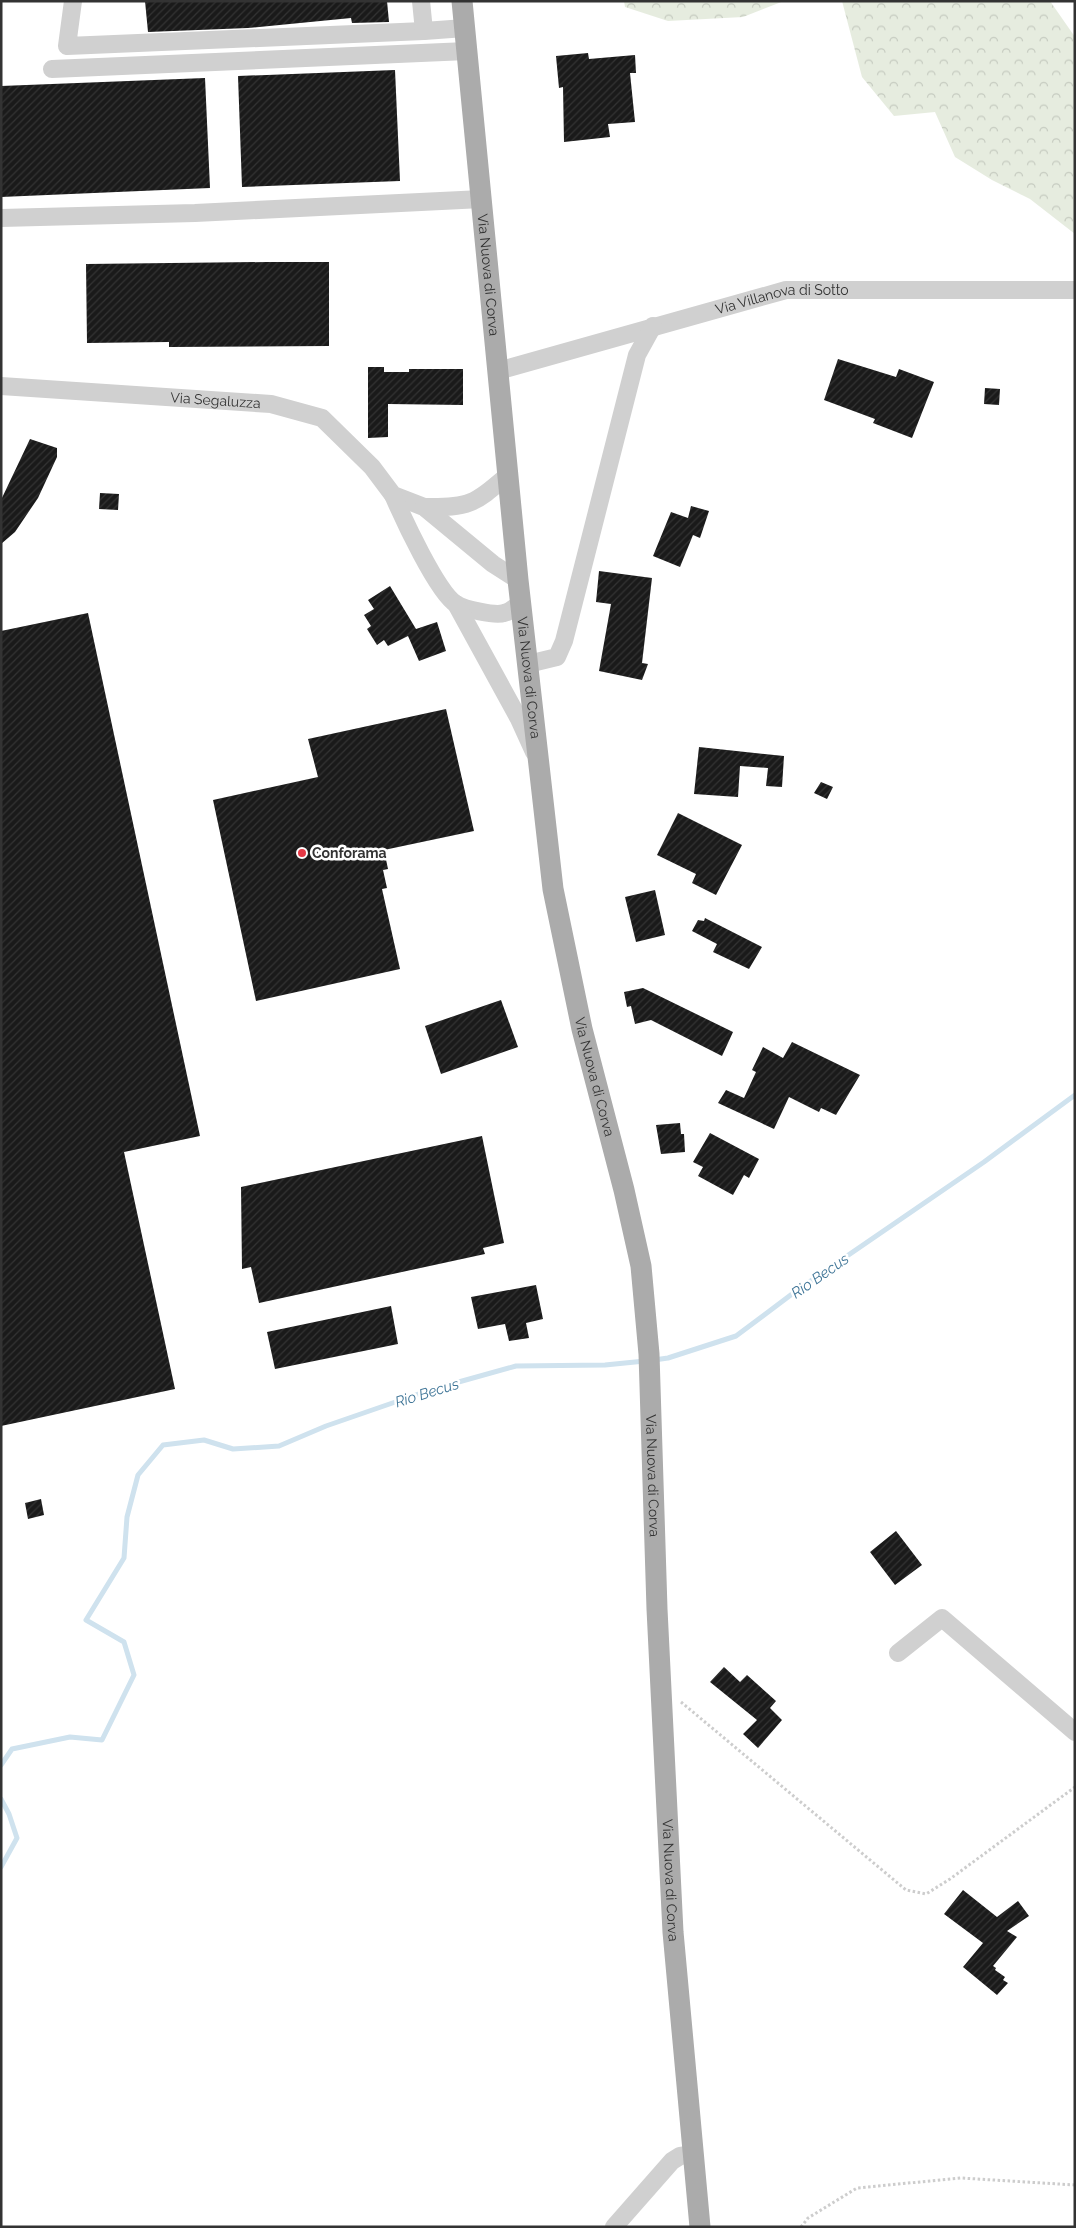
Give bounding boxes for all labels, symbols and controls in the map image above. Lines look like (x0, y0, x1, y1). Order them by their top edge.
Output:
street label: Via Nuova di Corva (475, 213, 502, 337)
street label: Via Villanova di Sotto (714, 282, 849, 317)
street label: Via Segaluzza (170, 389, 261, 411)
street label: Via Nuova di Corva (514, 616, 544, 740)
place label: Conforama (312, 845, 387, 861)
marker: Conforama (296, 847, 308, 859)
street label: Via Nuova di Corva (572, 1016, 618, 1138)
water label: Rio Becus (788, 1250, 852, 1302)
water label: Rio Becus (393, 1375, 461, 1411)
street label: Via Nuova di Corva (643, 1414, 663, 1537)
street label: Via Nuova di Corva (659, 1819, 682, 1942)

